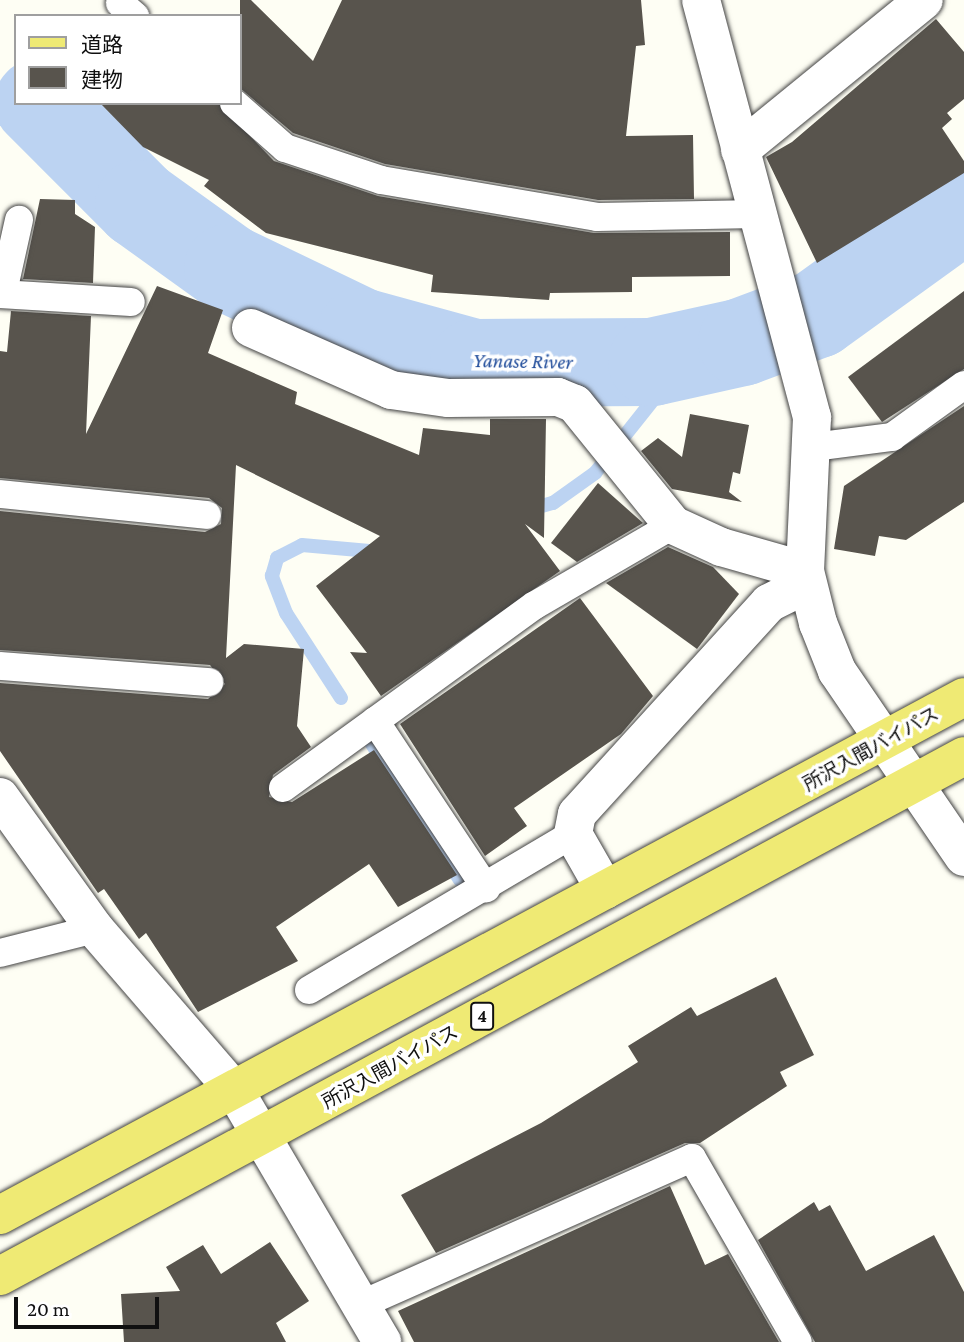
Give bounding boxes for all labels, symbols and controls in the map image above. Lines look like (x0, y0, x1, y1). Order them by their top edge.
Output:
legend (14, 14, 242, 105)
text: 道路 (81, 33, 123, 57)
text: 建物 (81, 68, 123, 92)
water label: Yanase River (473, 348, 573, 374)
street label: 所沢入間バイパス (799, 702, 943, 796)
road number: 4 (470, 1001, 494, 1030)
street label: 所沢入間バイパス (318, 1020, 462, 1114)
scale bar (18, 1282, 163, 1326)
text: 20 m (27, 1297, 70, 1321)

